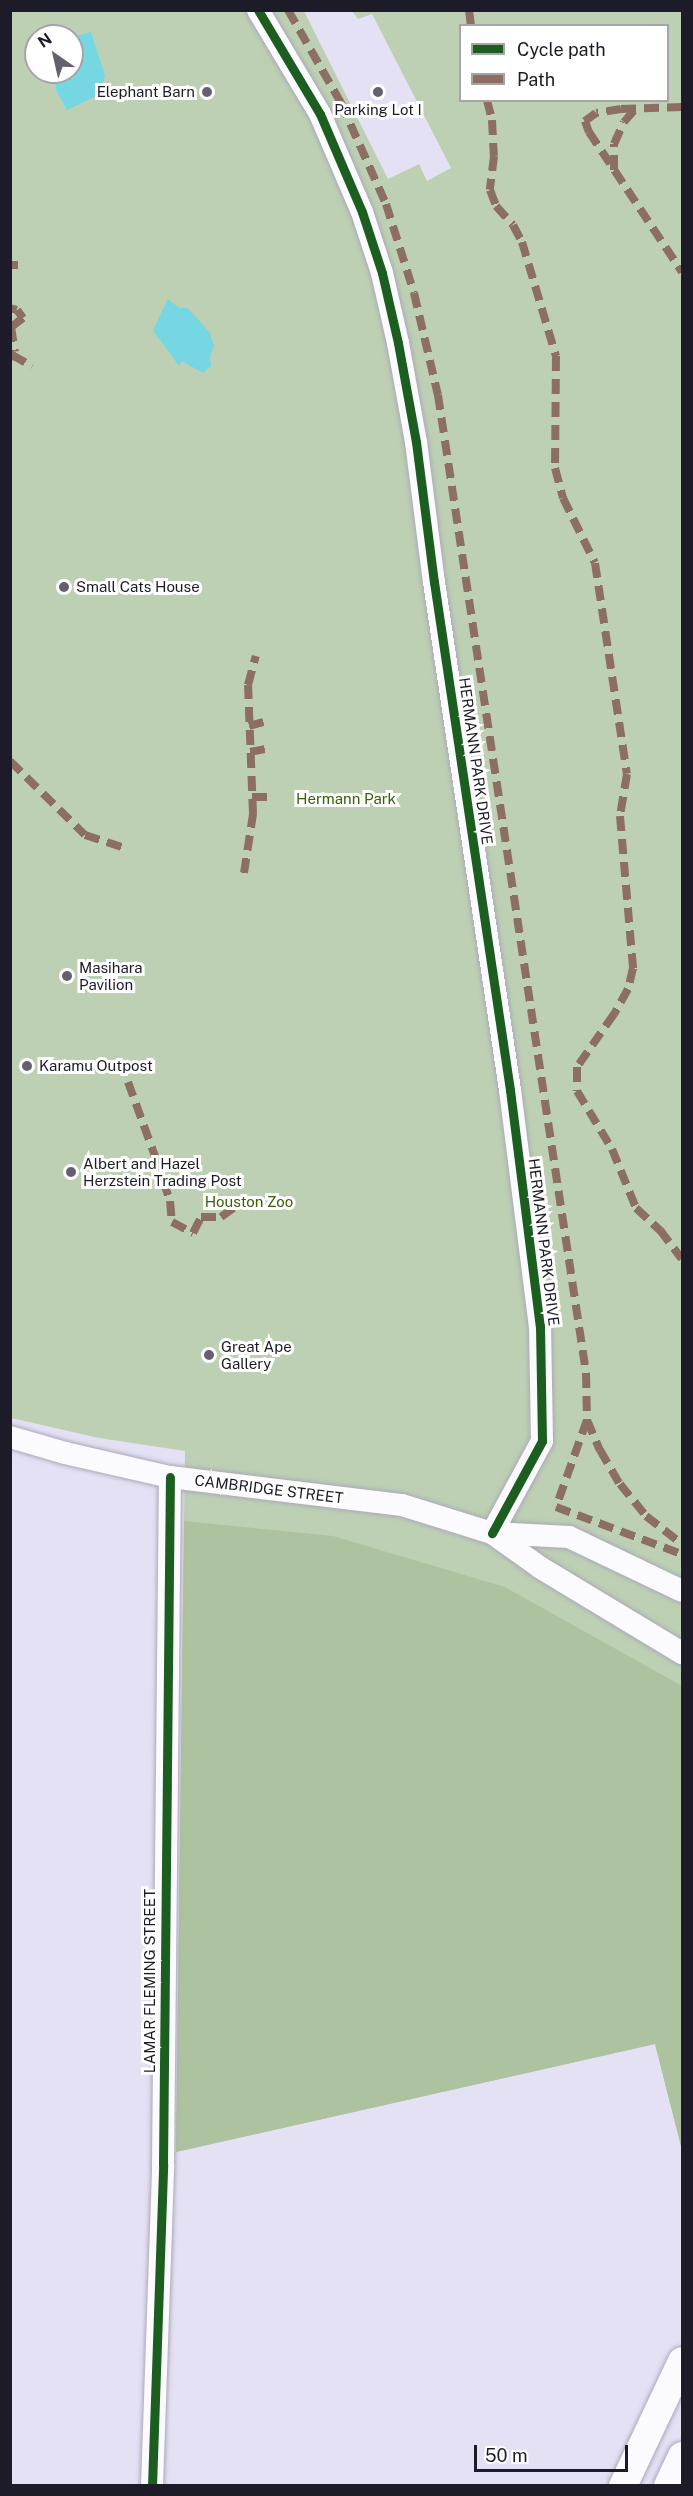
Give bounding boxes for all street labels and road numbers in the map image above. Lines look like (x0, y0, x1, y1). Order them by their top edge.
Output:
street label: HERMANN PARK DRIVE (455, 676, 497, 846)
street label: HERMANN PARK DRIVE (525, 1157, 563, 1327)
street label: CAMBRIDGE STREET (194, 1471, 344, 1507)
street label: LAMAR FLEMING STREET (141, 1889, 159, 2073)

